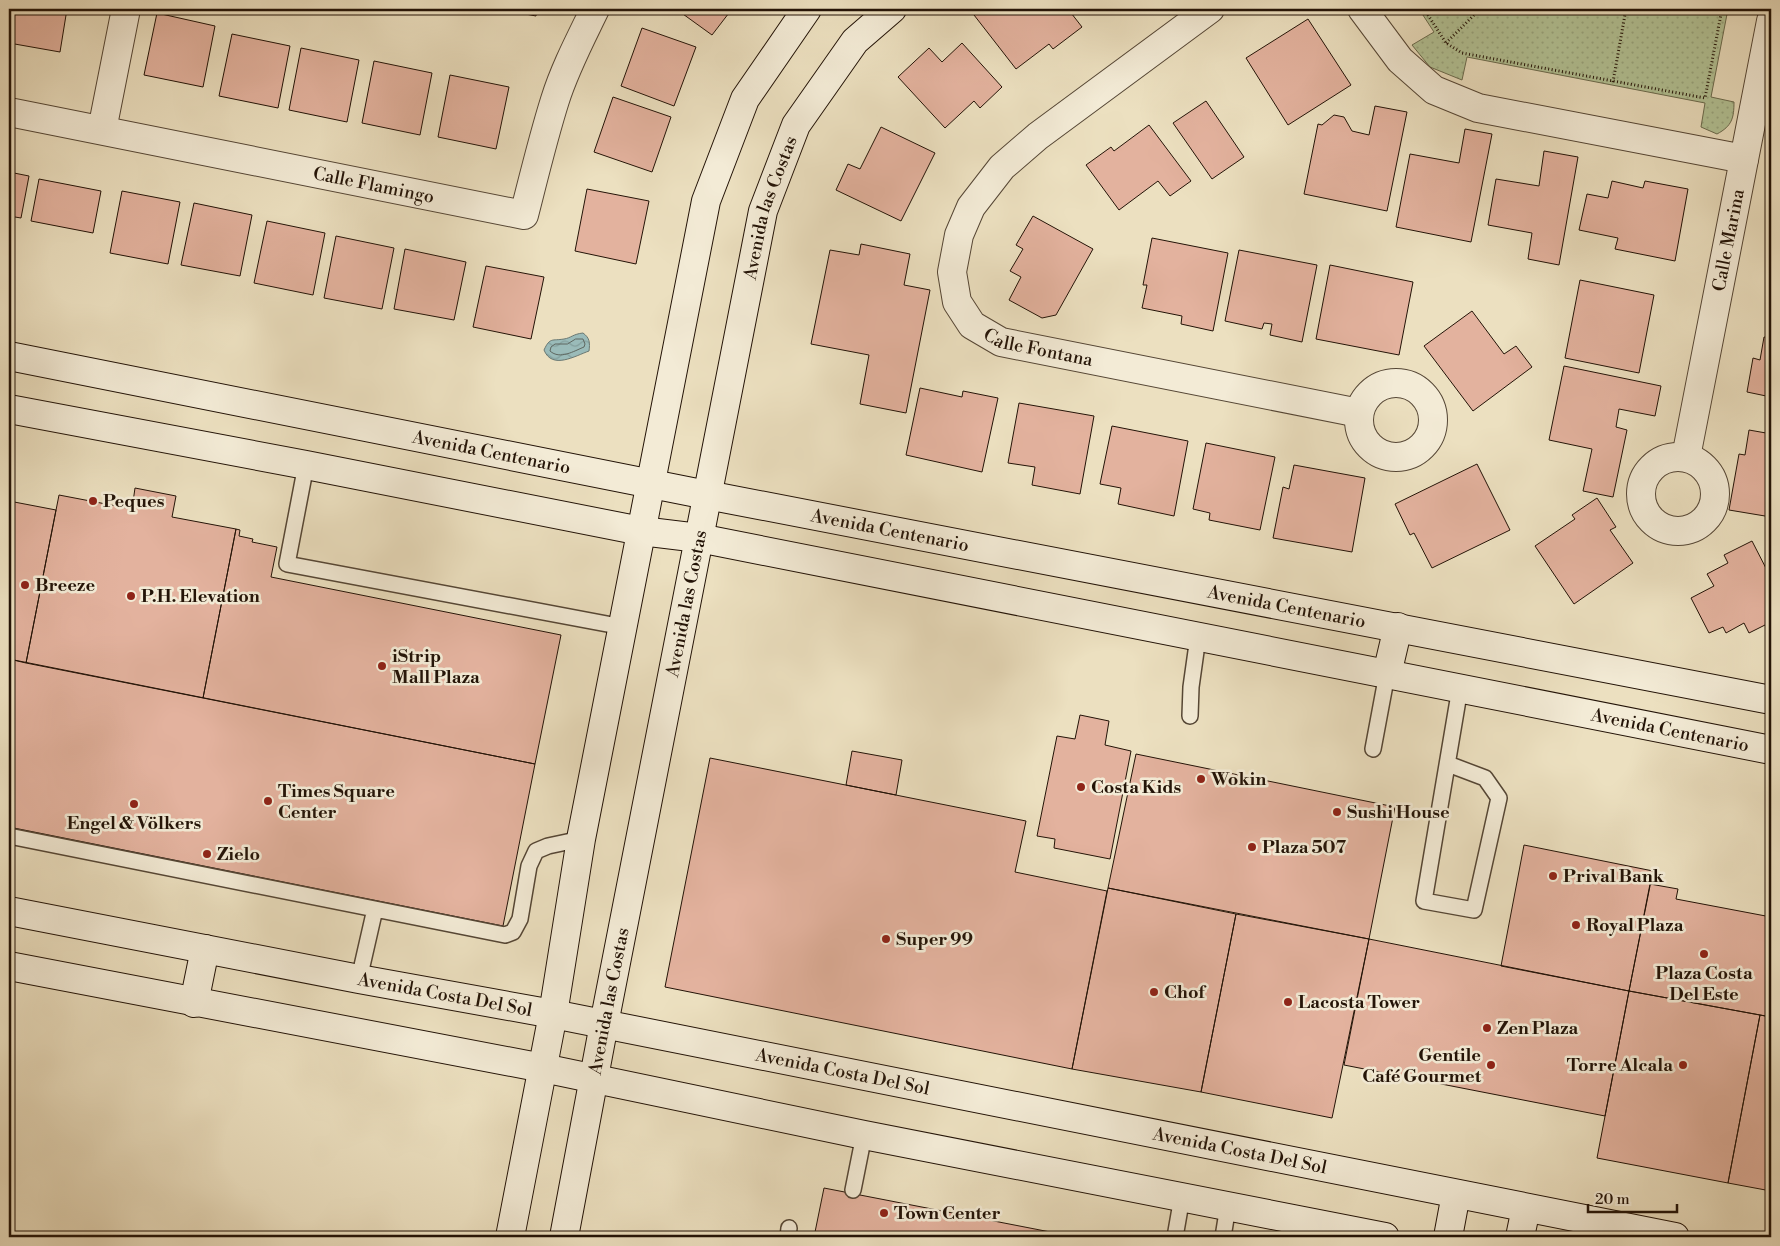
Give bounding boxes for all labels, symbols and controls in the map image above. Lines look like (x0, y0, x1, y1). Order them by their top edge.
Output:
street label: Avenida las Costas (739, 133, 803, 283)
street label: Calle Flamingo (311, 162, 436, 209)
street label: Calle Marina (1708, 186, 1750, 293)
street label: Calle Fontana (979, 323, 1096, 372)
street label: Avenida Centenario (409, 425, 572, 480)
place label: Peques (103, 490, 165, 513)
marker: Peques (87, 495, 99, 507)
street label: Avenida Centenario (808, 504, 971, 557)
street label: Avenida las Costas (661, 528, 712, 680)
place label: Breeze (35, 574, 95, 597)
marker: Breeze (19, 579, 31, 591)
street label: Avenida Centenario (1205, 580, 1368, 634)
place label: P.H. Elevation (141, 585, 260, 608)
marker: P.H. Elevation (125, 590, 137, 602)
place label: iStrip Mall Plaza (392, 645, 480, 689)
marker: iStrip Mall Plaza (376, 660, 388, 672)
street label: Avenida Centenario (1588, 703, 1751, 757)
place label: Wokin (1210, 768, 1266, 791)
marker: Wokin (1195, 773, 1207, 785)
place label: Costa Kids (1091, 776, 1182, 799)
place label: Times Square Center (278, 780, 395, 824)
marker: Costa Kids (1075, 781, 1087, 793)
marker: Times Square Center (262, 795, 274, 807)
marker: Engel & Völkers (128, 798, 140, 810)
place label: Sushi House (1347, 801, 1450, 824)
marker: Sushi House (1331, 806, 1343, 818)
place label: Engel & Völkers (67, 812, 202, 835)
place label: Plaza 507 (1262, 836, 1347, 859)
marker: Plaza 507 (1246, 841, 1258, 853)
place label: Zielo (217, 843, 260, 866)
marker: Zielo (201, 848, 213, 860)
place label: Prival Bank (1563, 865, 1665, 888)
marker: Prival Bank (1547, 870, 1559, 882)
place label: Royal Plaza (1586, 914, 1684, 937)
marker: Royal Plaza (1570, 919, 1582, 931)
street label: Avenida las Costas (584, 926, 635, 1078)
place label: Super 99 (896, 928, 973, 951)
marker: Super 99 (880, 933, 892, 945)
marker: Plaza Costa Del Este (1698, 948, 1710, 960)
place label: Plaza Costa Del Este (1655, 962, 1753, 1006)
street label: Avenida Costa Del Sol (355, 968, 535, 1022)
place label: Chof (1164, 981, 1207, 1004)
marker: Chof (1148, 986, 1160, 998)
place label: Lacosta Tower (1298, 991, 1420, 1014)
marker: Lacosta Tower (1282, 996, 1294, 1008)
place label: Zen Plaza (1497, 1017, 1579, 1040)
marker: Zen Plaza (1481, 1022, 1493, 1034)
street label: Avenida Costa Del Sol (753, 1043, 932, 1101)
place label: Gentile Café Gourmet (1362, 1044, 1482, 1088)
place label: Torre Alcala (1567, 1054, 1673, 1077)
marker: Gentile Café Gourmet (1485, 1059, 1497, 1071)
marker: Torre Alcala (1677, 1059, 1689, 1071)
street label: Avenida Costa Del Sol (1150, 1122, 1329, 1180)
scale bar (1588, 1181, 1676, 1213)
text: 20 m (1595, 1190, 1630, 1209)
place label: Town Center (894, 1202, 1001, 1225)
marker: Town Center (878, 1207, 890, 1219)

